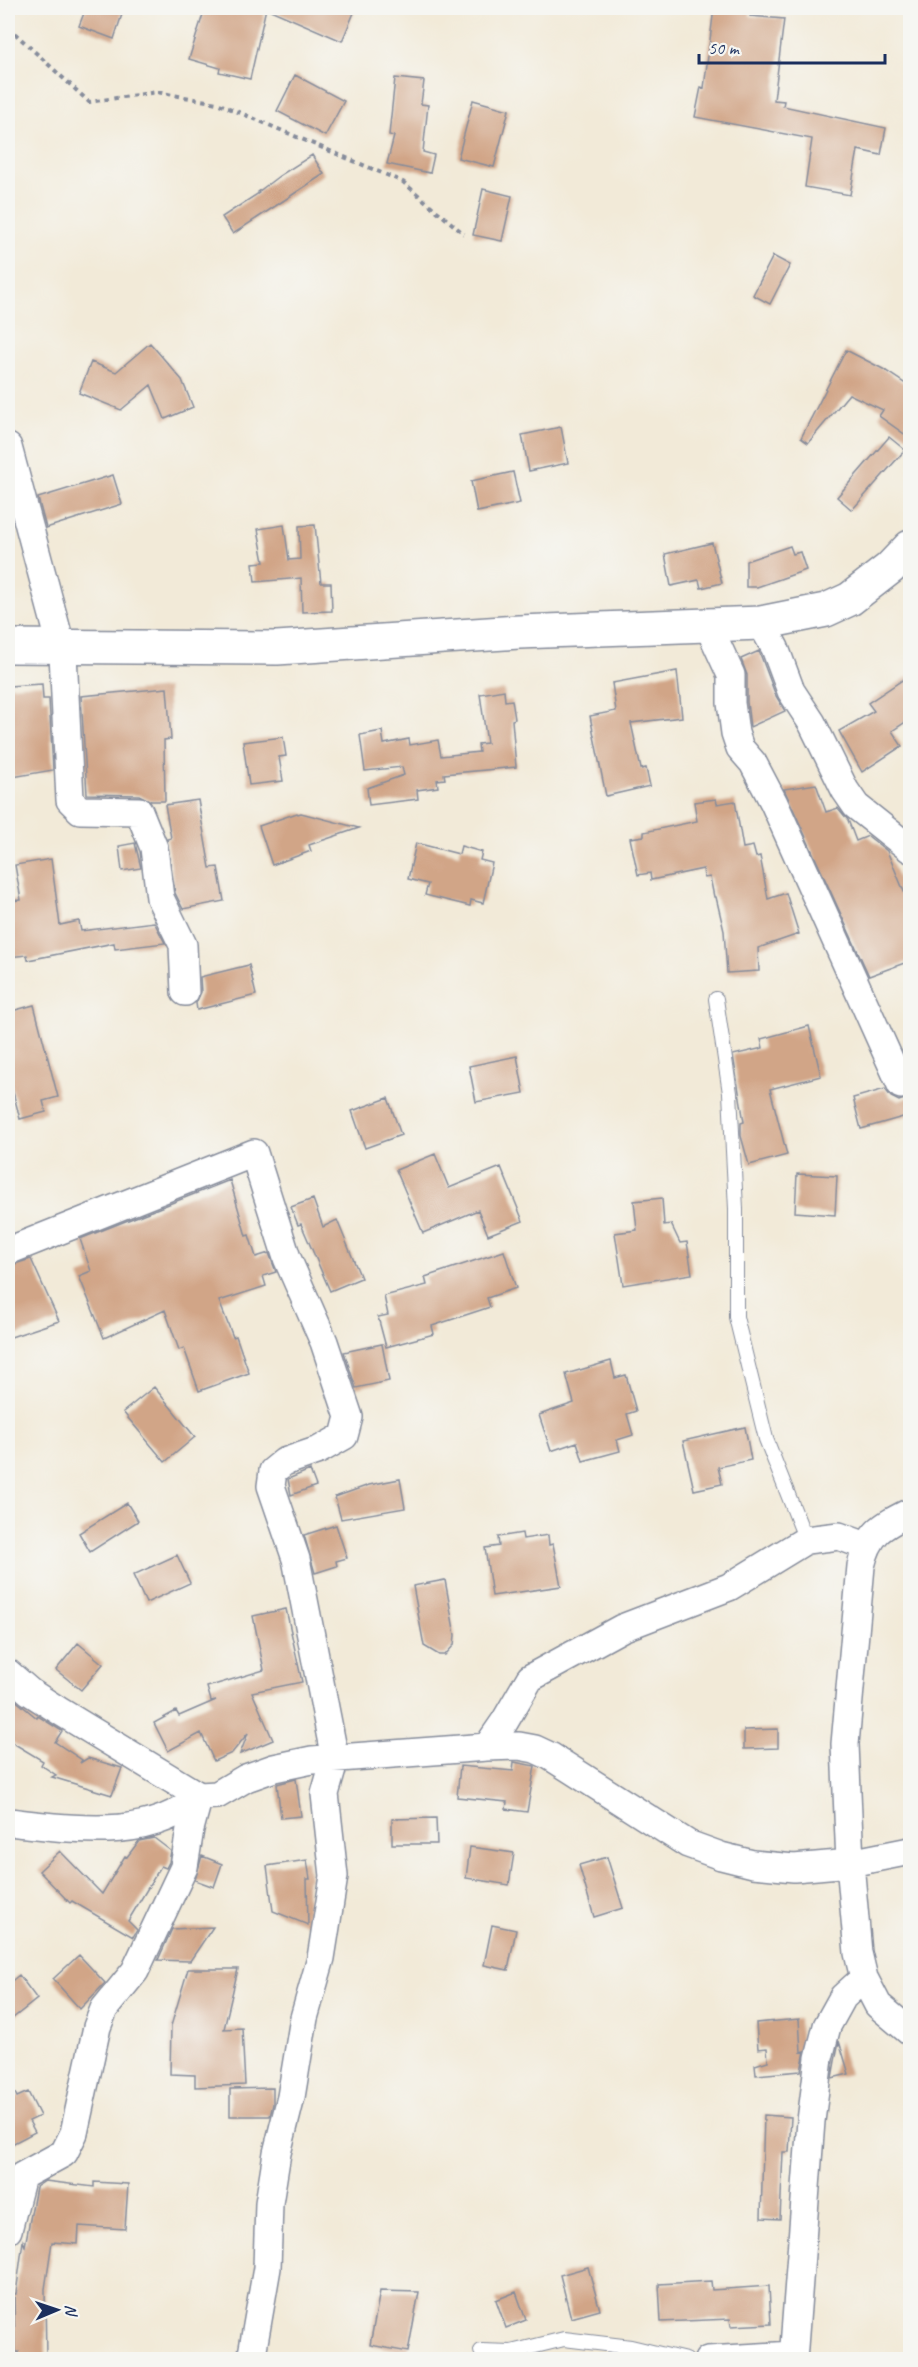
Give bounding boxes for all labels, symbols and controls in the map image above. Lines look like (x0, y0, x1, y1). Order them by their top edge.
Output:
scale bar (699, 27, 885, 65)
text: 50 m (708, 37, 741, 59)
north arrow (27, 2280, 87, 2340)
text: N (61, 2304, 81, 2318)

